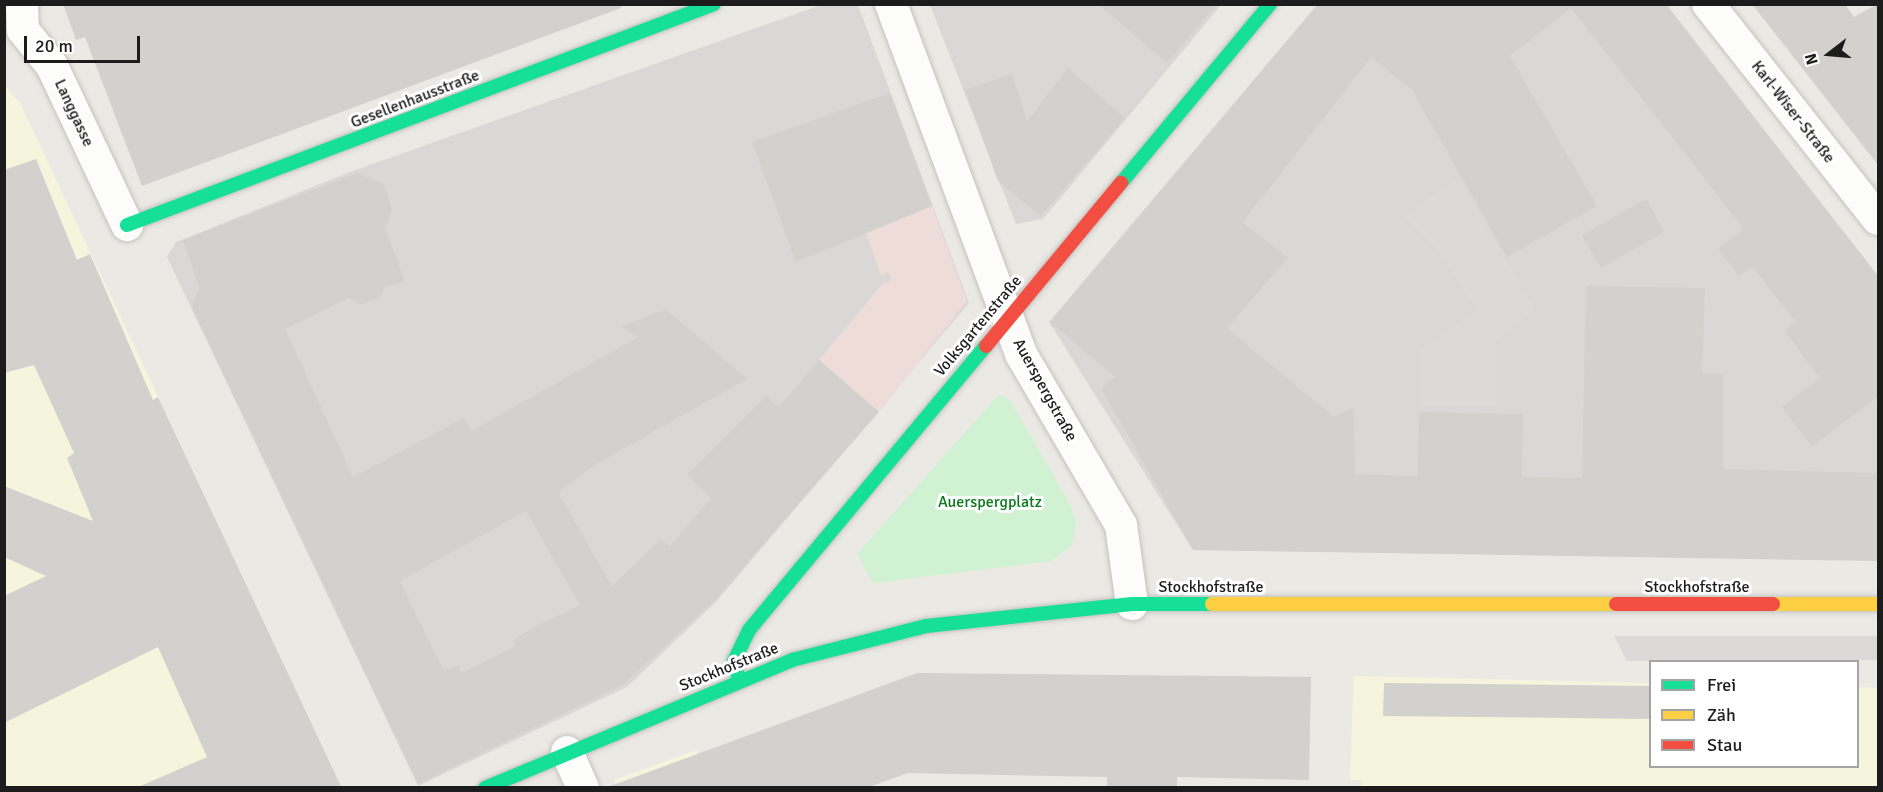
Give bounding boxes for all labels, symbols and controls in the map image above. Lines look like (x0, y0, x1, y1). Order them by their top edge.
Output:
scale bar (27, 24, 142, 62)
north arrow (1799, 24, 1859, 84)
text: 20 m (35, 35, 73, 57)
text: N (1801, 51, 1823, 67)
street label: Karl-Wiser-Straße (1747, 57, 1839, 167)
street label: Gesellenhausstraße (348, 66, 482, 132)
street label: Langgasse (50, 76, 98, 150)
street label: Volksgartenstraße (930, 272, 1026, 380)
street label: Auerspergstraße (1009, 335, 1081, 445)
park label: Auerspergplatz (938, 492, 1042, 512)
street label: Stockhofstraße (1158, 577, 1264, 597)
street label: Stockhofstraße (1644, 577, 1750, 597)
street label: Stockhofstraße (677, 638, 781, 696)
legend (1649, 660, 1859, 768)
text: Frei (1707, 674, 1736, 696)
text: Zäh (1707, 704, 1736, 726)
text: Stau (1707, 734, 1742, 756)

